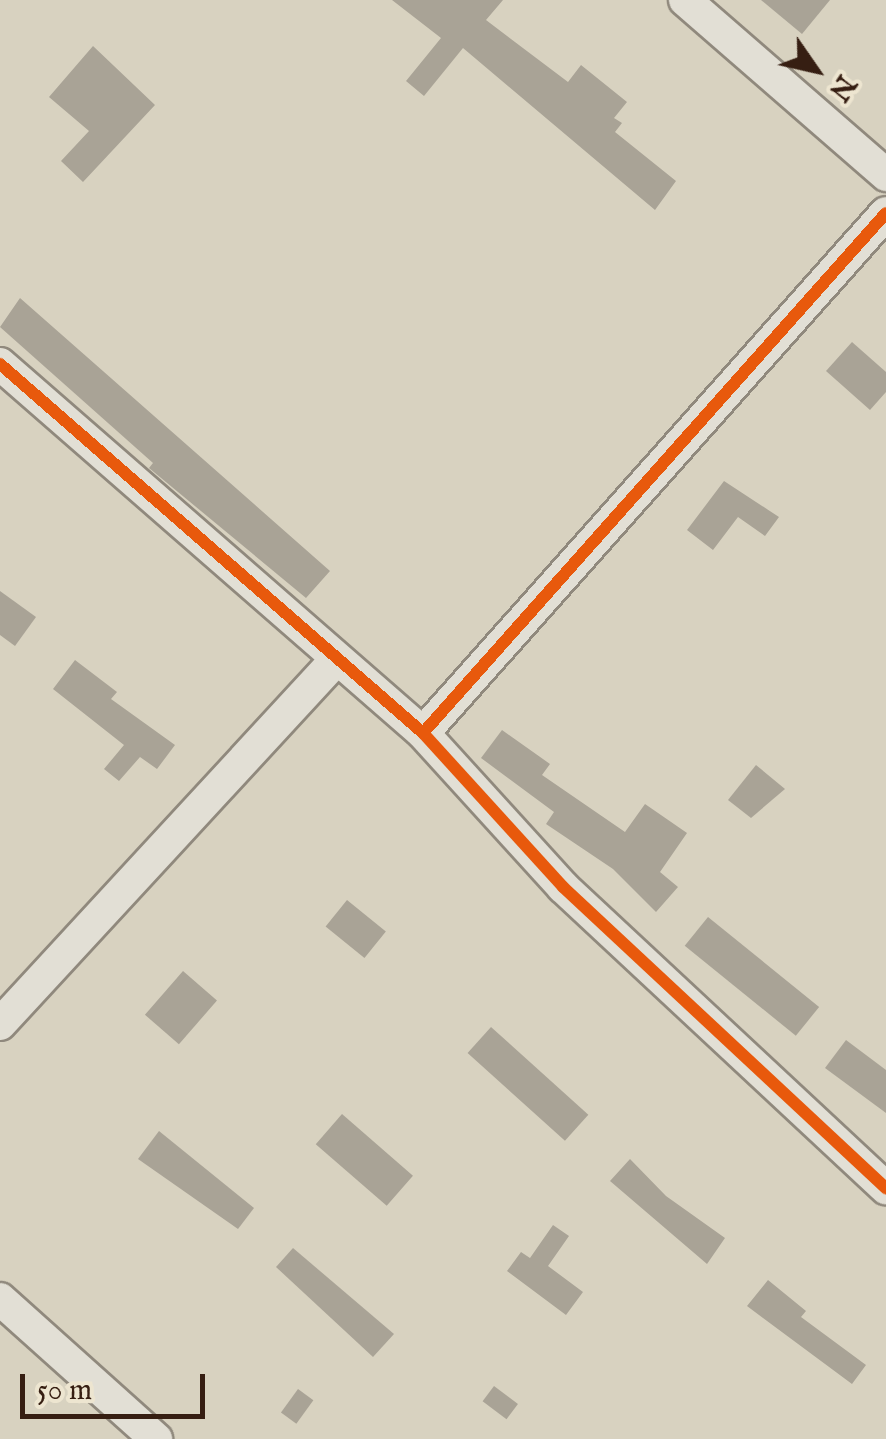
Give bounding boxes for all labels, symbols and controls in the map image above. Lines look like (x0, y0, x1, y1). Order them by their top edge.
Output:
north arrow (766, 20, 866, 120)
text: N (820, 67, 863, 107)
scale bar (25, 1354, 210, 1416)
text: 50 m (37, 1372, 92, 1410)

